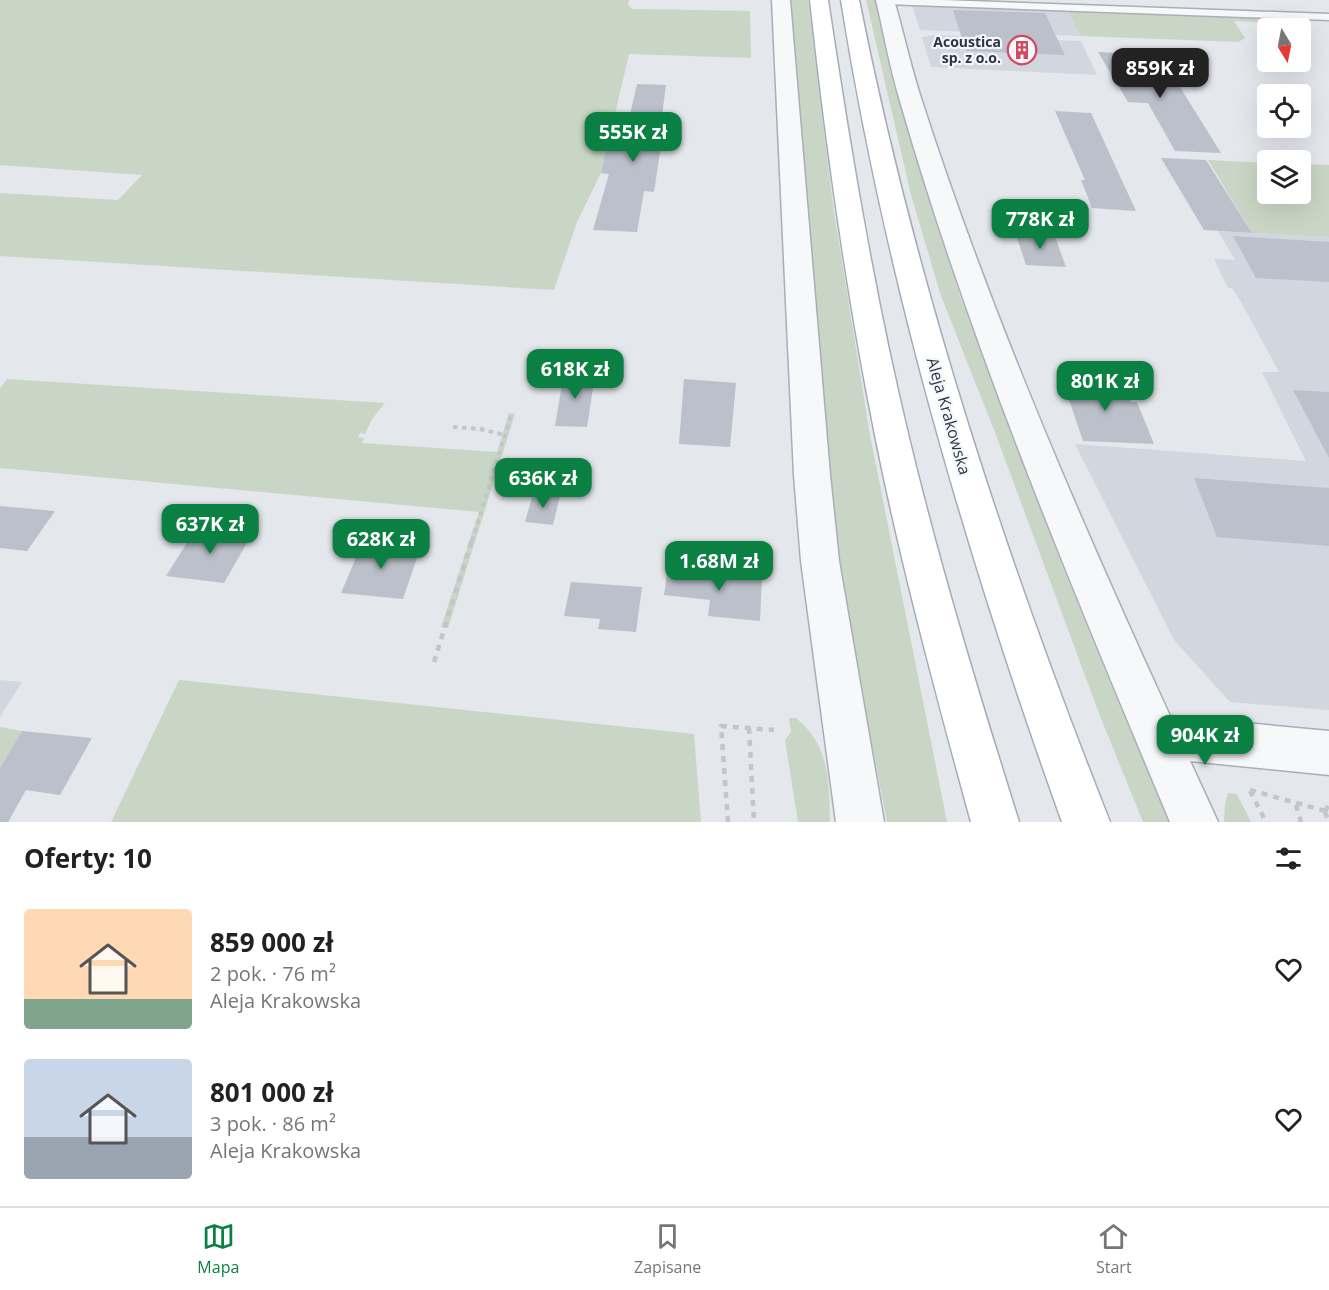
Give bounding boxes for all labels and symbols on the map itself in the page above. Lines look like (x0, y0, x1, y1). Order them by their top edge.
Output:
north arrow (1257, 18, 1311, 72)
place label: Acoustica sp. z o.o. (933, 32, 1001, 67)
building icon: Acoustica sp. z o.o. (1006, 34, 1038, 66)
pin: 859K zł (1105, 48, 1215, 99)
pin: 555K zł (578, 112, 688, 163)
pin: 778K zł (985, 199, 1095, 250)
pin: 618K zł (520, 349, 630, 400)
street label: Aleja Krakowska (922, 355, 976, 477)
pin: 801K zł (1050, 361, 1160, 412)
pin: 636K zł (488, 458, 598, 509)
pin: 637K zł (155, 504, 265, 555)
pin: 628K zł (326, 519, 436, 570)
pin: 1.68M zł (657, 541, 781, 592)
pin: 904K zł (1150, 715, 1260, 766)

